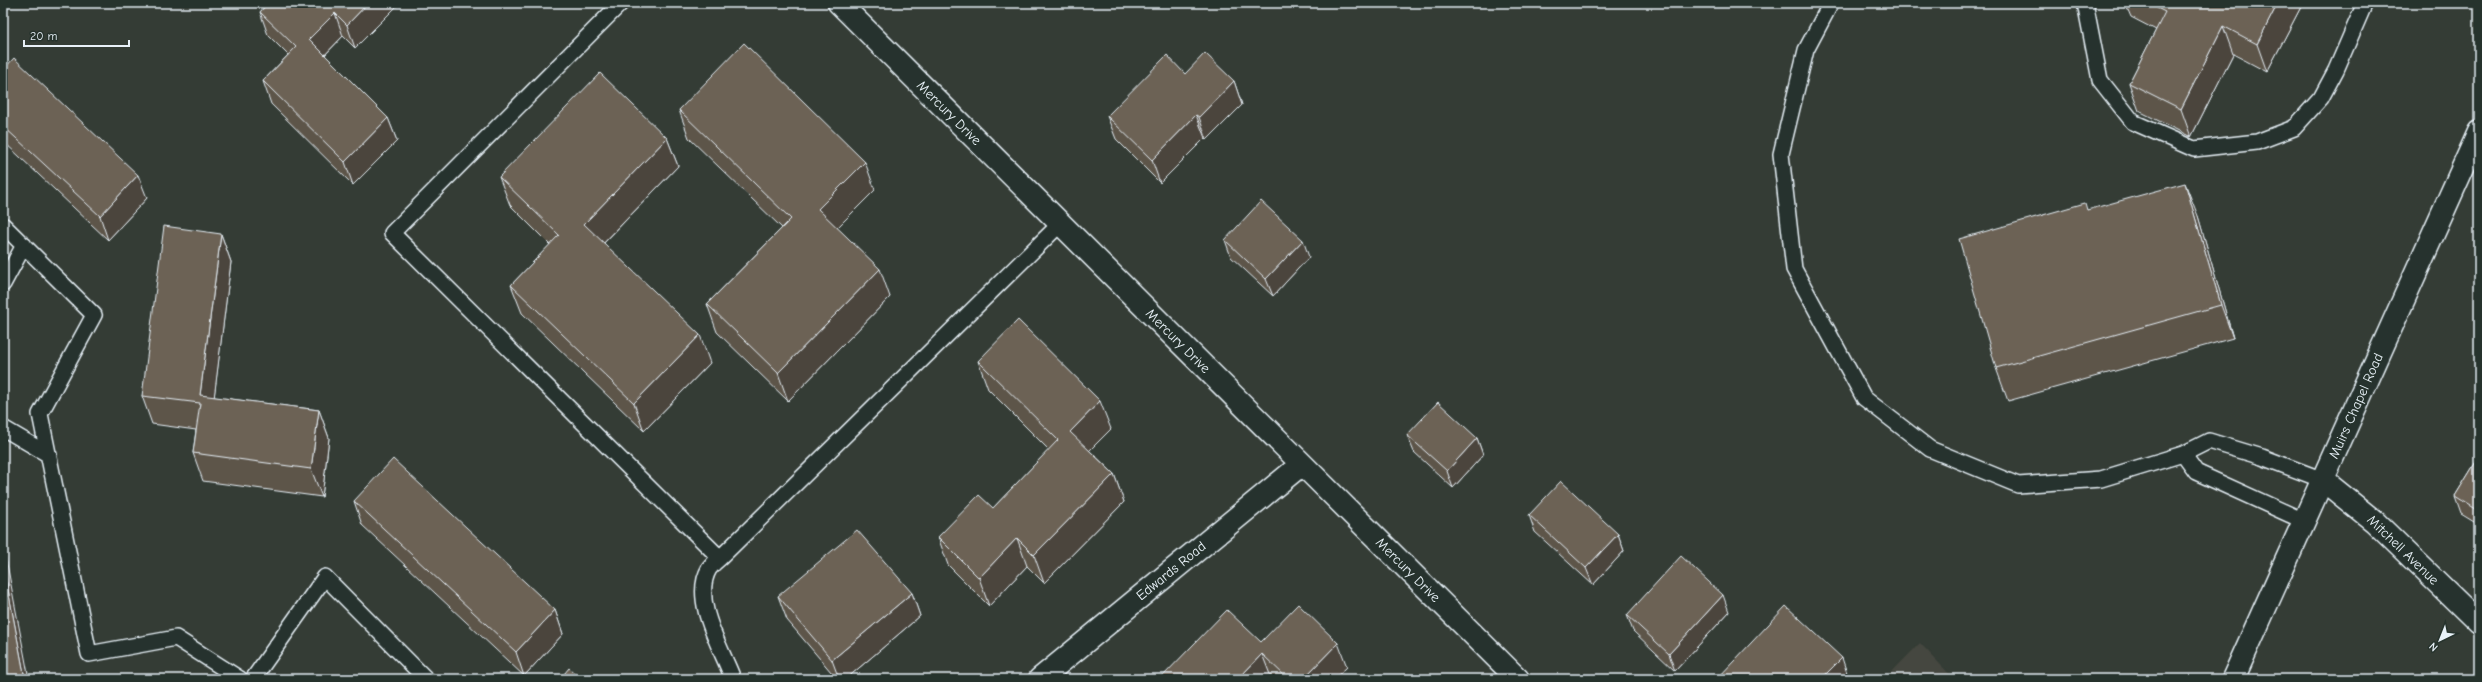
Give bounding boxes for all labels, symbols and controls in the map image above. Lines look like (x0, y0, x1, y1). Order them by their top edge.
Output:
scale bar (24, 22, 129, 48)
text: 20 m (30, 29, 58, 43)
street label: Mercury Drive (913, 77, 985, 149)
street label: Mercury Drive (1142, 305, 1214, 377)
street label: Muirs Chapel Road (2325, 351, 2387, 461)
street label: Mitchell Avenue (2364, 512, 2442, 588)
street label: Mercury Drive (1372, 534, 1444, 606)
street label: Edwards Road (1133, 538, 1209, 604)
north arrow (2420, 620, 2460, 660)
text: N (2426, 640, 2441, 654)

